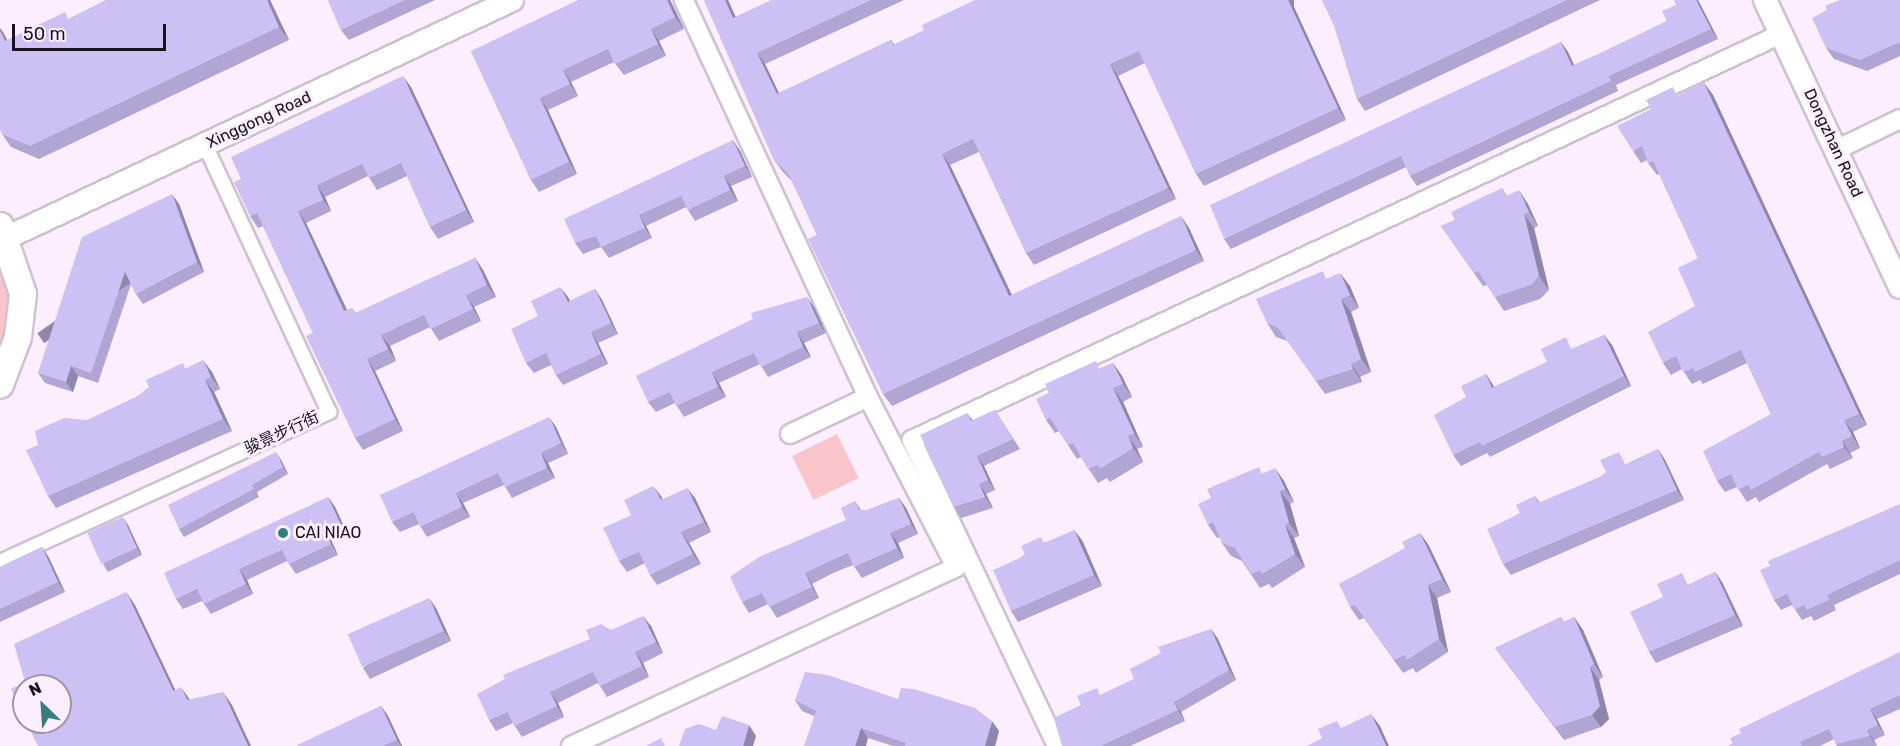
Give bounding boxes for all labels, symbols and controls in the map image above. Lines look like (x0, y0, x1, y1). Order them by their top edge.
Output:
scale bar (15, 12, 170, 50)
text: 50 m (23, 23, 66, 45)
street label: Dongzhan Road (1799, 86, 1867, 200)
street label: Xinggong Road (204, 87, 314, 153)
street label: 骏景步行街 (242, 407, 322, 459)
place label: CAI NIAO (295, 523, 361, 543)
marker: CAI NIAO (276, 526, 290, 540)
north arrow (12, 674, 72, 734)
text: N (26, 678, 44, 700)

